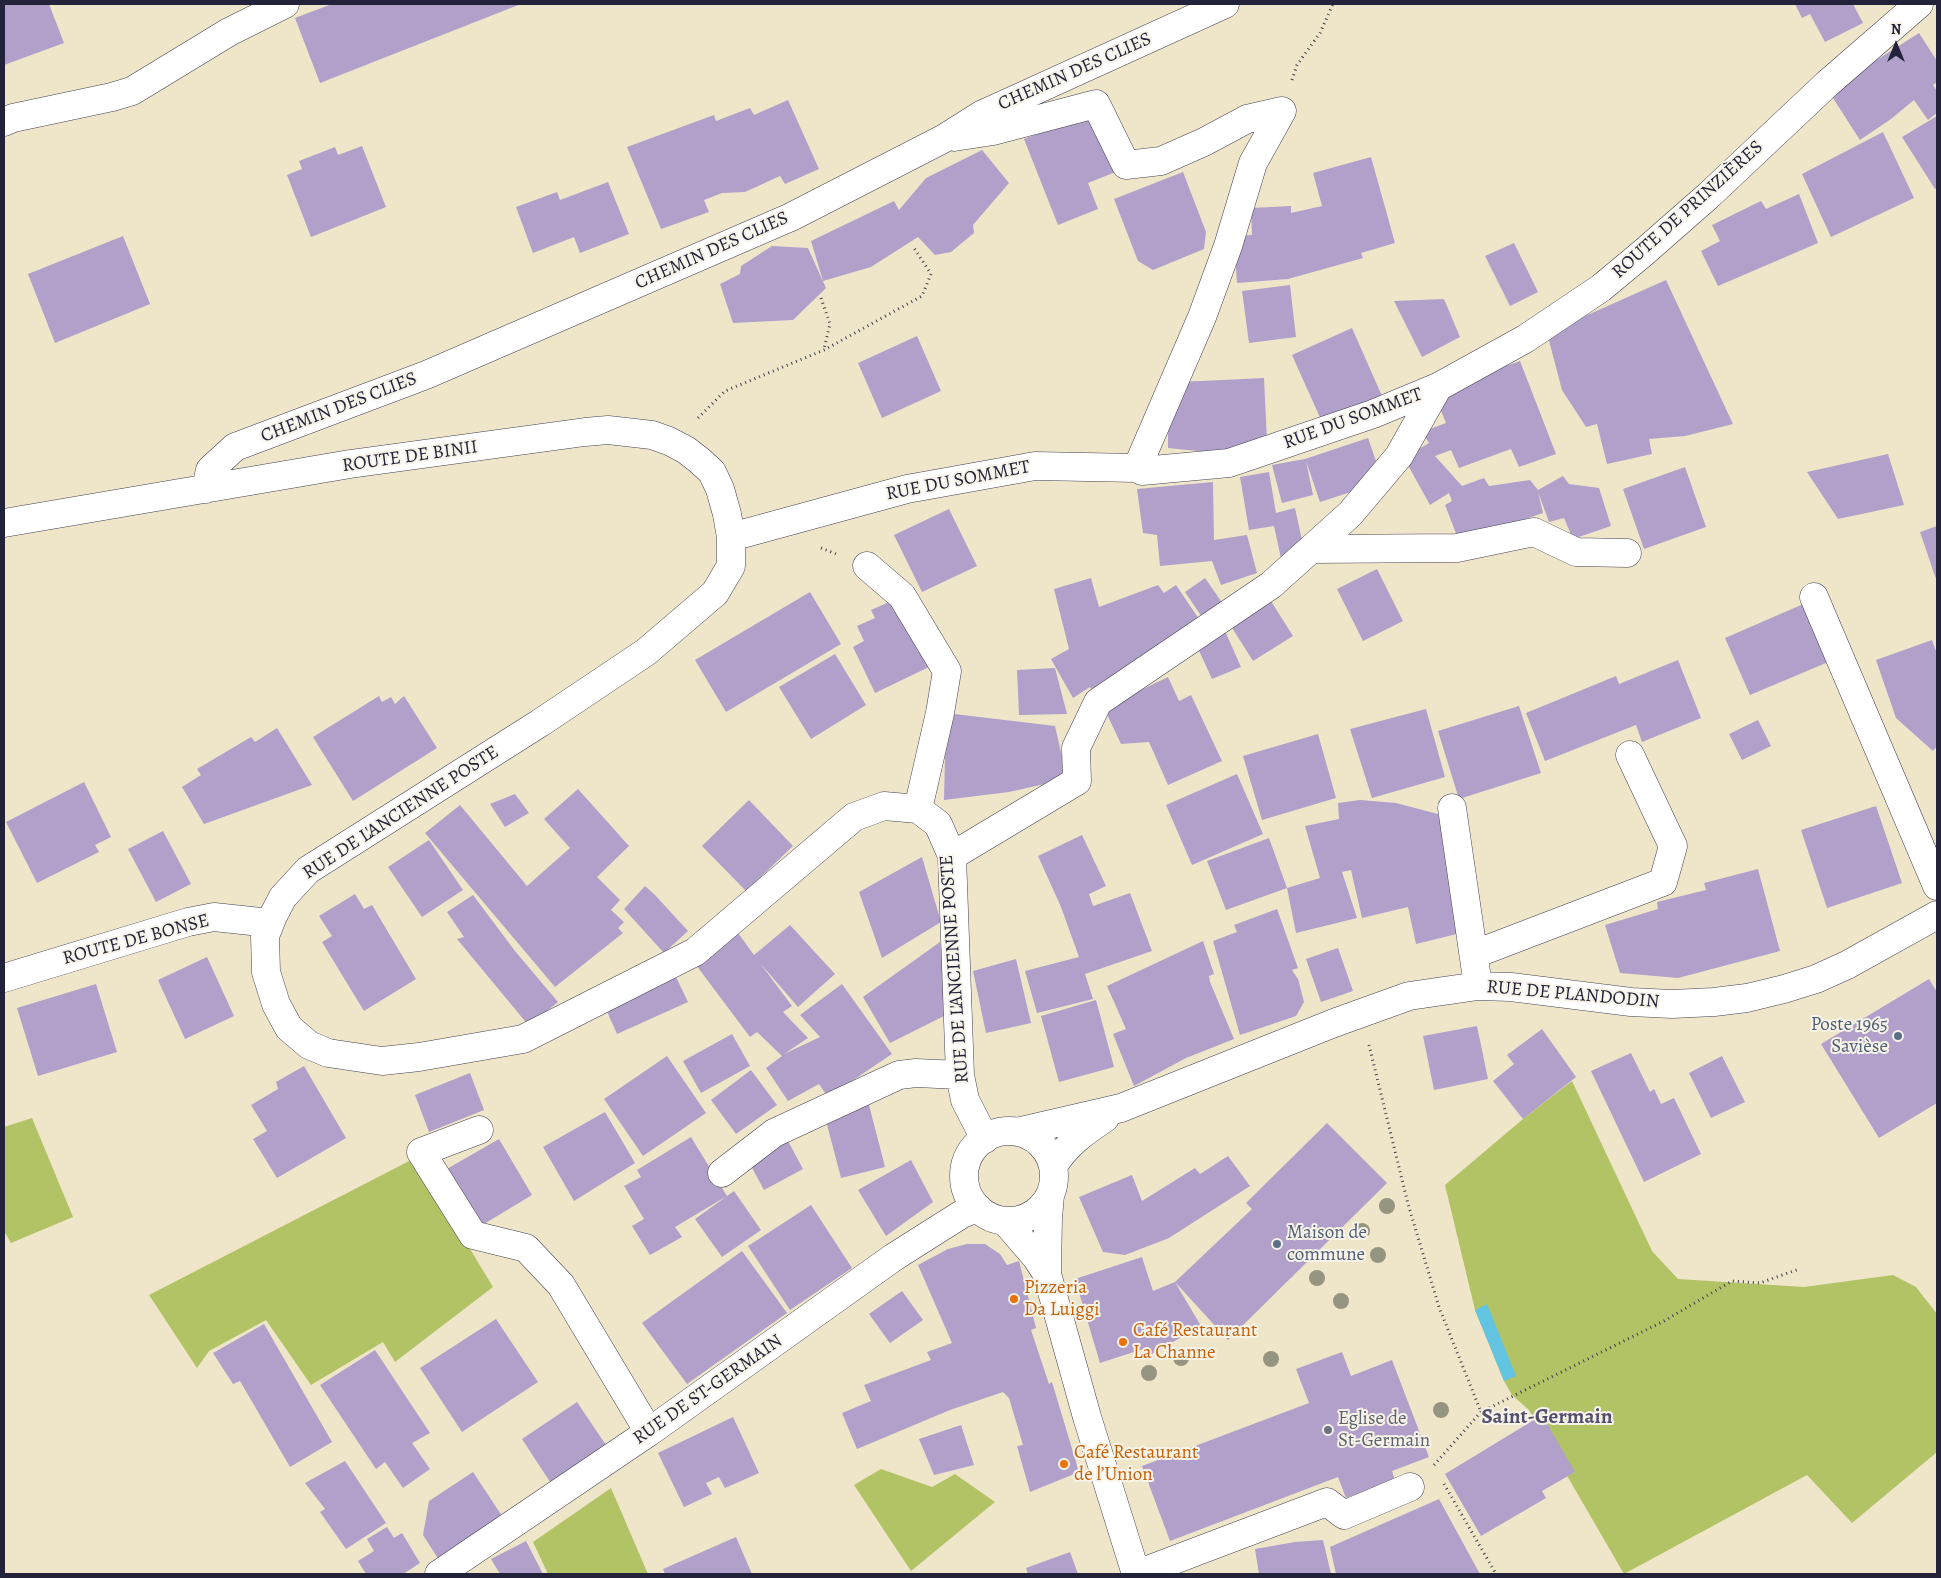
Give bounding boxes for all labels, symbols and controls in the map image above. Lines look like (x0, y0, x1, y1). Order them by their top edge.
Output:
north arrow (1871, 20, 1921, 70)
text: N (1891, 20, 1901, 39)
street label: CHEMIN DES CLIES (995, 28, 1155, 116)
street label: ROUTE DE PRINZIÈRES (1608, 136, 1768, 284)
street label: CHEMIN DES CLIES (632, 207, 792, 295)
street label: CHEMIN DES CLIES (258, 368, 420, 448)
street label: RUE DU SOMMET (1280, 383, 1426, 455)
street label: ROUTE DE BINII (341, 436, 479, 478)
street label: RUE DU SOMMET (884, 456, 1032, 506)
street label: RUE DE L'ANCIENNE POSTE (299, 741, 503, 885)
street label: RUE DE L'ANCIENNE POSTE (936, 854, 974, 1084)
street label: ROUTE DE BONSE (60, 909, 212, 971)
street label: RUE DE PLANDODIN (1486, 976, 1660, 1014)
place label: Poste 1965 Savièse (1811, 1014, 1888, 1058)
marker: Poste 1965 Savièse (1892, 1030, 1904, 1042)
place label: Maison de commune (1287, 1222, 1367, 1266)
marker: Maison de commune (1271, 1238, 1283, 1250)
place label: Pizzeria Da Luiggi (1024, 1277, 1100, 1321)
marker: Pizzeria Da Luiggi (1008, 1293, 1020, 1305)
place label: Café Restaurant La Channe (1133, 1320, 1257, 1364)
street label: RUE DE ST-GERMAIN (629, 1330, 787, 1450)
marker: Café Restaurant La Channe (1117, 1336, 1129, 1348)
district label: Saint-Germain (1482, 1405, 1612, 1431)
place label: Eglise de St-Germain (1338, 1408, 1430, 1452)
marker: Eglise de St-Germain (1322, 1424, 1334, 1436)
place label: Café Restaurant de l’Union (1074, 1442, 1198, 1486)
marker: Café Restaurant de l’Union (1058, 1458, 1070, 1470)

